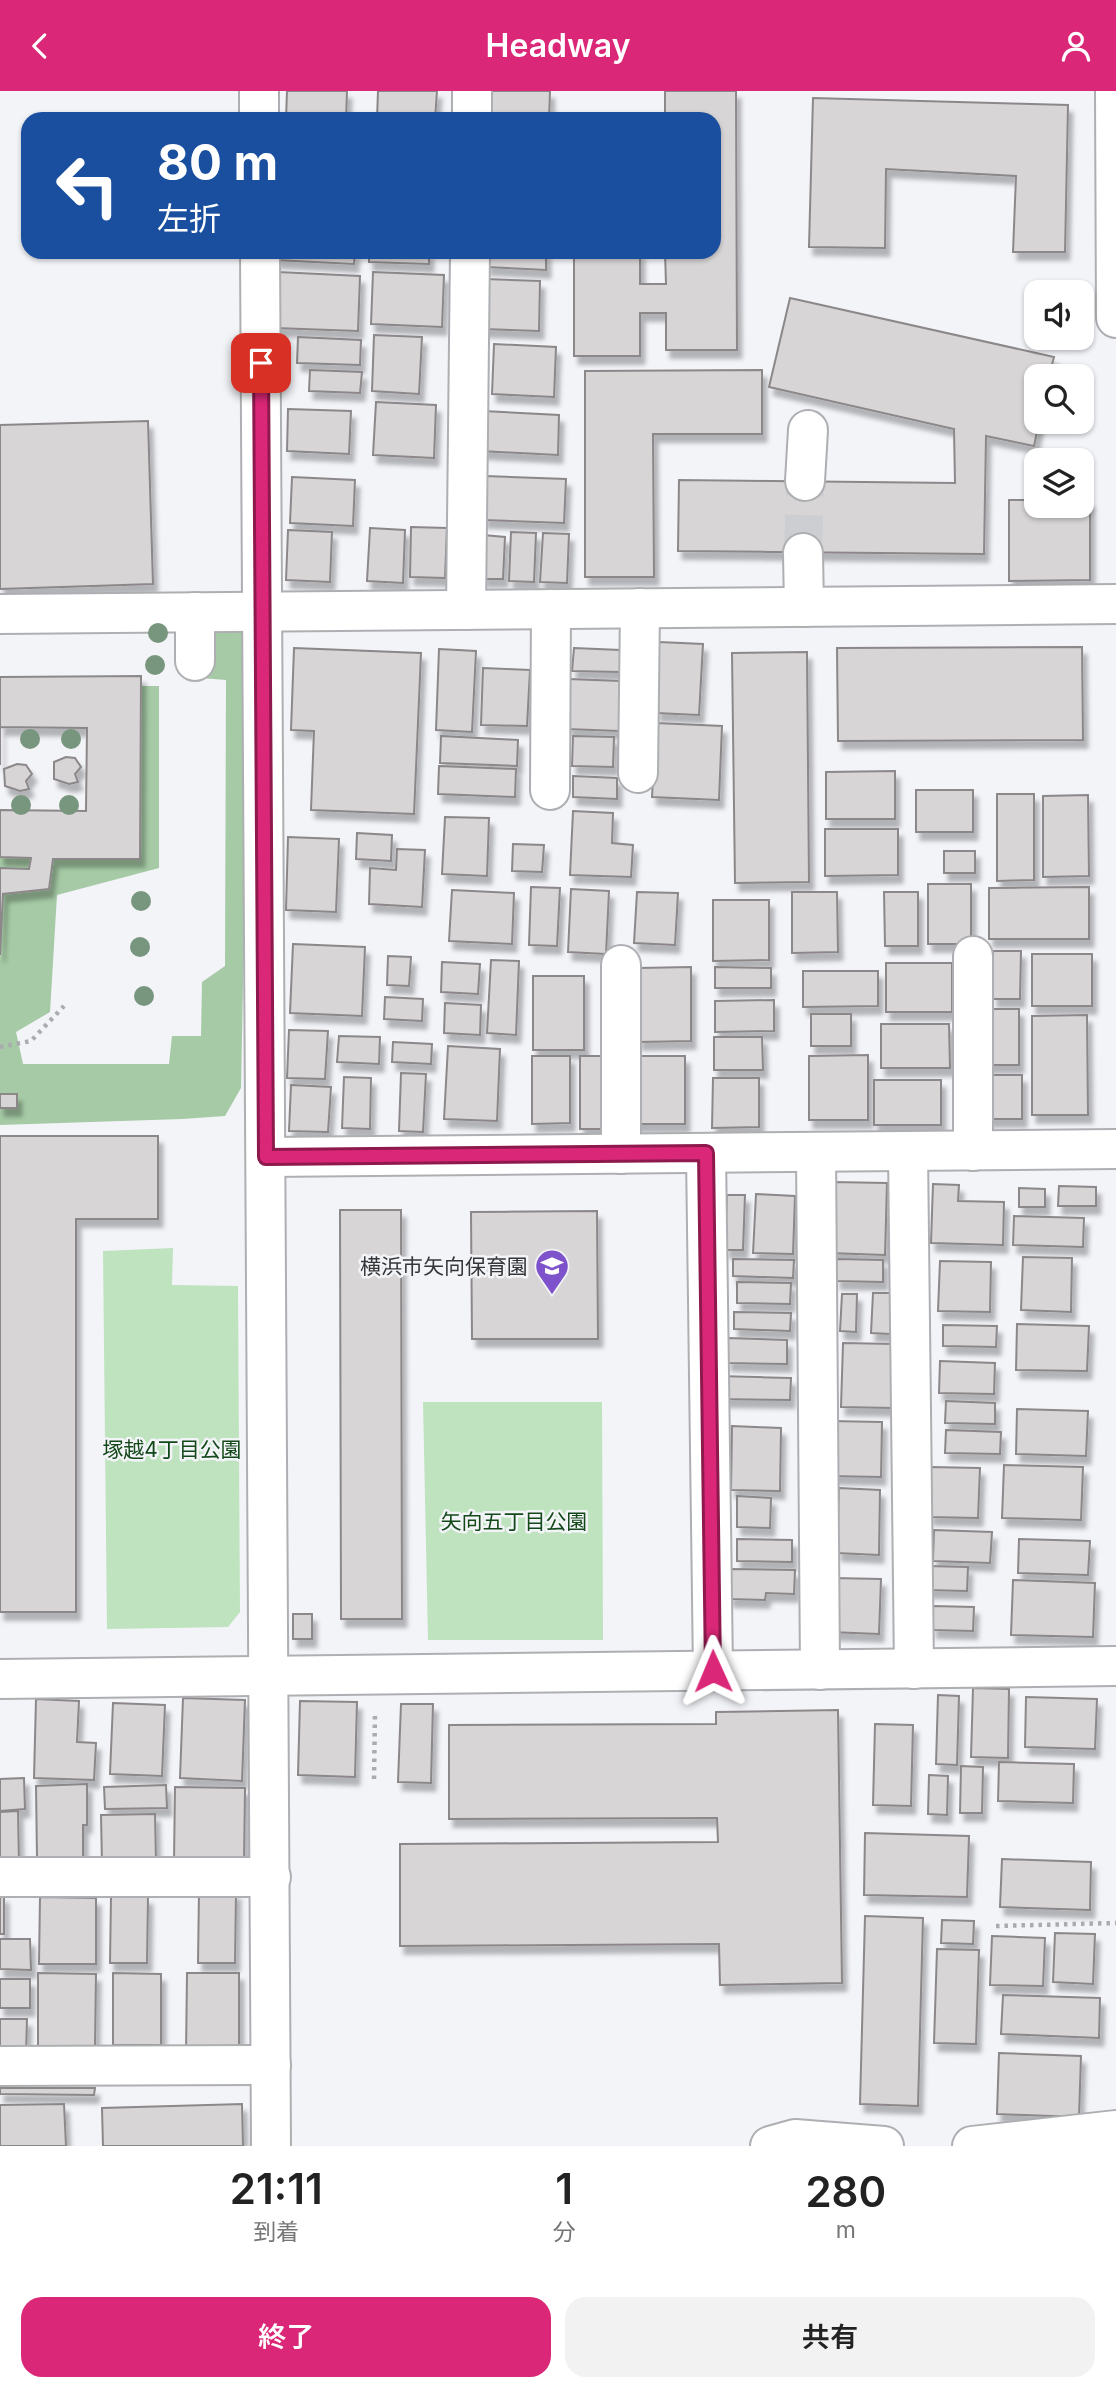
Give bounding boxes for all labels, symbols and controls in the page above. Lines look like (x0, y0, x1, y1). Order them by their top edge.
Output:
text: Headway (486, 26, 630, 65)
icon: back (21, 27, 59, 65)
icon: person (1057, 27, 1095, 65)
text: 80 m (157, 133, 278, 192)
icon: left (42, 140, 133, 231)
text: 左折 (157, 199, 221, 238)
map controls (1024, 280, 1094, 518)
button: sound (1024, 280, 1094, 350)
pin (231, 333, 291, 393)
icon: arrive (242, 344, 280, 382)
button: search (1024, 364, 1094, 434)
button: layers (1024, 448, 1094, 518)
school or university icon: 横浜市矢向保育園 (533, 1247, 571, 1296)
place label: 横浜市矢向保育園 (360, 1254, 528, 1279)
park label: 塚越4丁目公園 (102, 1437, 242, 1462)
park label: 矢向五丁目公園 (441, 1509, 588, 1534)
position arrow (676, 1634, 750, 1708)
text: 21:11 (230, 2163, 323, 2214)
text: 1 (555, 2163, 573, 2214)
text: 280 (805, 2166, 886, 2217)
text: m (836, 2216, 856, 2244)
text: 到着 (253, 2218, 299, 2246)
text: 分 (553, 2218, 576, 2246)
button: 終了 (21, 2297, 551, 2377)
button: 共有 (565, 2297, 1095, 2377)

